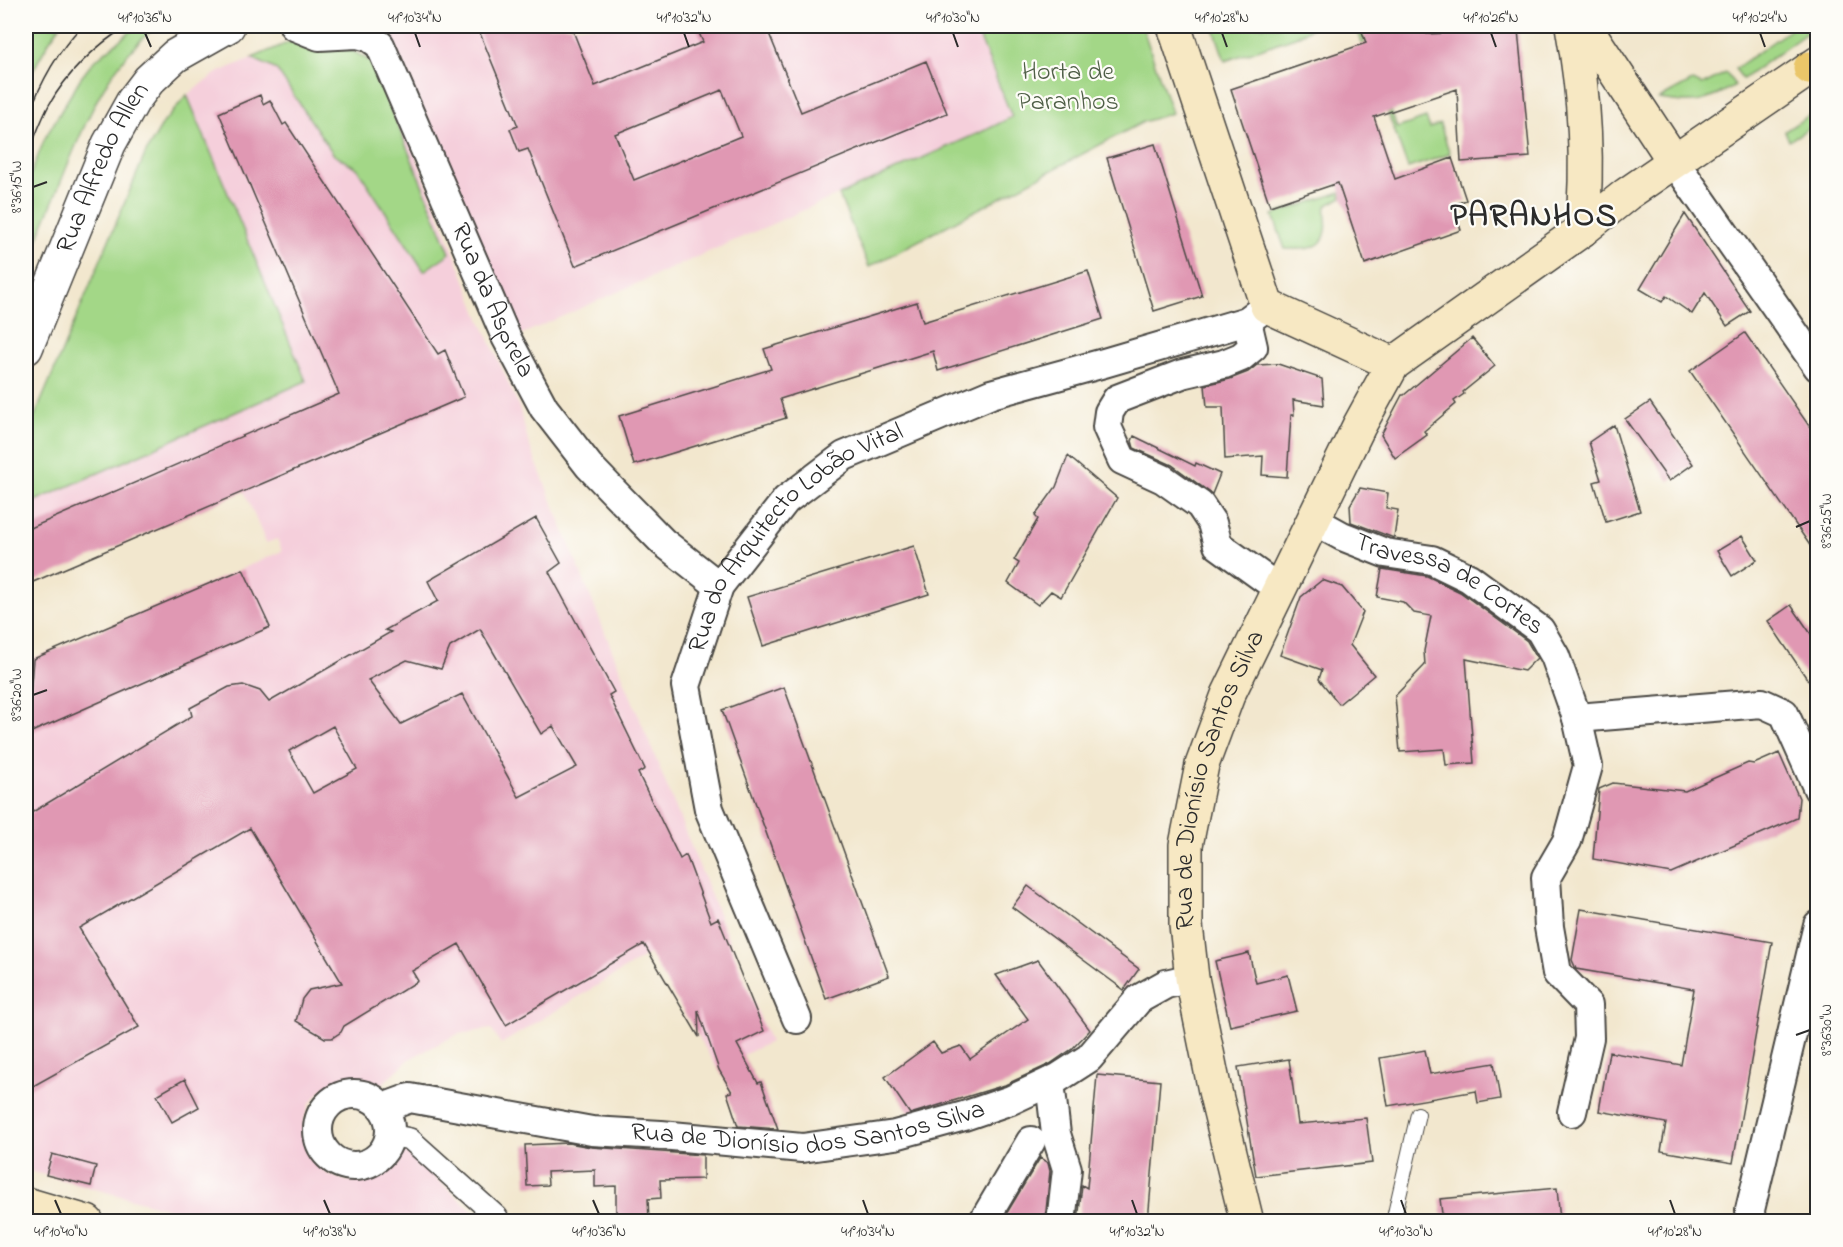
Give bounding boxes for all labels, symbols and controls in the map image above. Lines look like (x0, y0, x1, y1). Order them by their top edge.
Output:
text: 41°10'36"N (118, 7, 172, 29)
text: 41°10'34"N (388, 7, 442, 29)
text: 41°10'32"N (656, 7, 712, 29)
text: 41°10'30"N (926, 7, 980, 29)
text: 41°10'28"N (1195, 7, 1249, 29)
text: 41°10'26"N (1463, 7, 1519, 29)
text: 41°10'24"N (1732, 7, 1788, 29)
park label: Horta de Paranhos (1017, 54, 1119, 122)
street label: Rua Alfredo Allen (47, 74, 160, 259)
text: 8°36'15"W (6, 161, 28, 213)
district label: PARANHOS (1450, 194, 1618, 241)
street label: Rua da Asprela (440, 217, 544, 385)
street label: Rua do Arquitecto Lobão Vital (679, 414, 910, 658)
text: 8°36'25"W (1816, 493, 1838, 549)
street label: Travessa de Cortes (1348, 524, 1552, 646)
street label: Rua de Dionísio Santos Silva (1167, 624, 1276, 930)
text: 8°36'20"W (6, 668, 28, 722)
text: 8°36'30"W (1816, 1004, 1838, 1056)
street label: Rua de Dionísio dos Santos Silva (630, 1091, 990, 1167)
text: 41°10'40"N (34, 1221, 88, 1243)
text: 41°10'38"N (303, 1221, 357, 1243)
text: 41°10'36"N (572, 1221, 626, 1243)
text: 41°10'34"N (841, 1221, 895, 1243)
text: 41°10'32"N (1109, 1221, 1165, 1243)
text: 41°10'30"N (1379, 1221, 1433, 1243)
text: 41°10'28"N (1648, 1221, 1702, 1243)

